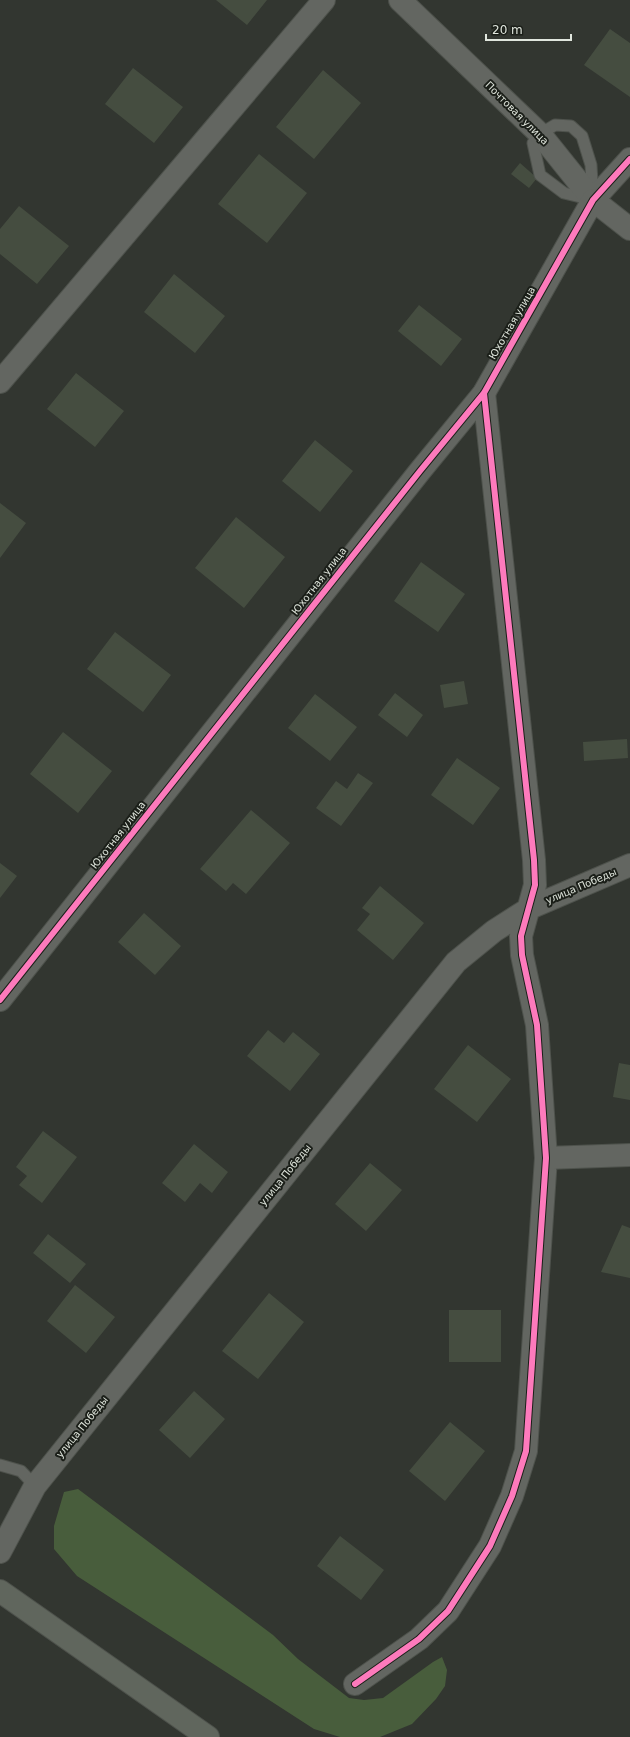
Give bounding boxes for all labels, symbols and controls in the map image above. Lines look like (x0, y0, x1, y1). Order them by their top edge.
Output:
scale bar (486, 16, 571, 42)
text: 20 m (492, 23, 523, 37)
street label: Почтовая улица (483, 79, 551, 147)
street label: Юхотная улица (487, 285, 537, 361)
street label: Юхотная улица (289, 545, 349, 617)
street label: Юхотная улица (88, 799, 148, 871)
street label: улица Победы (544, 866, 618, 906)
street label: улица Победы (257, 1142, 313, 1208)
street label: улица Победы (54, 1394, 110, 1460)

